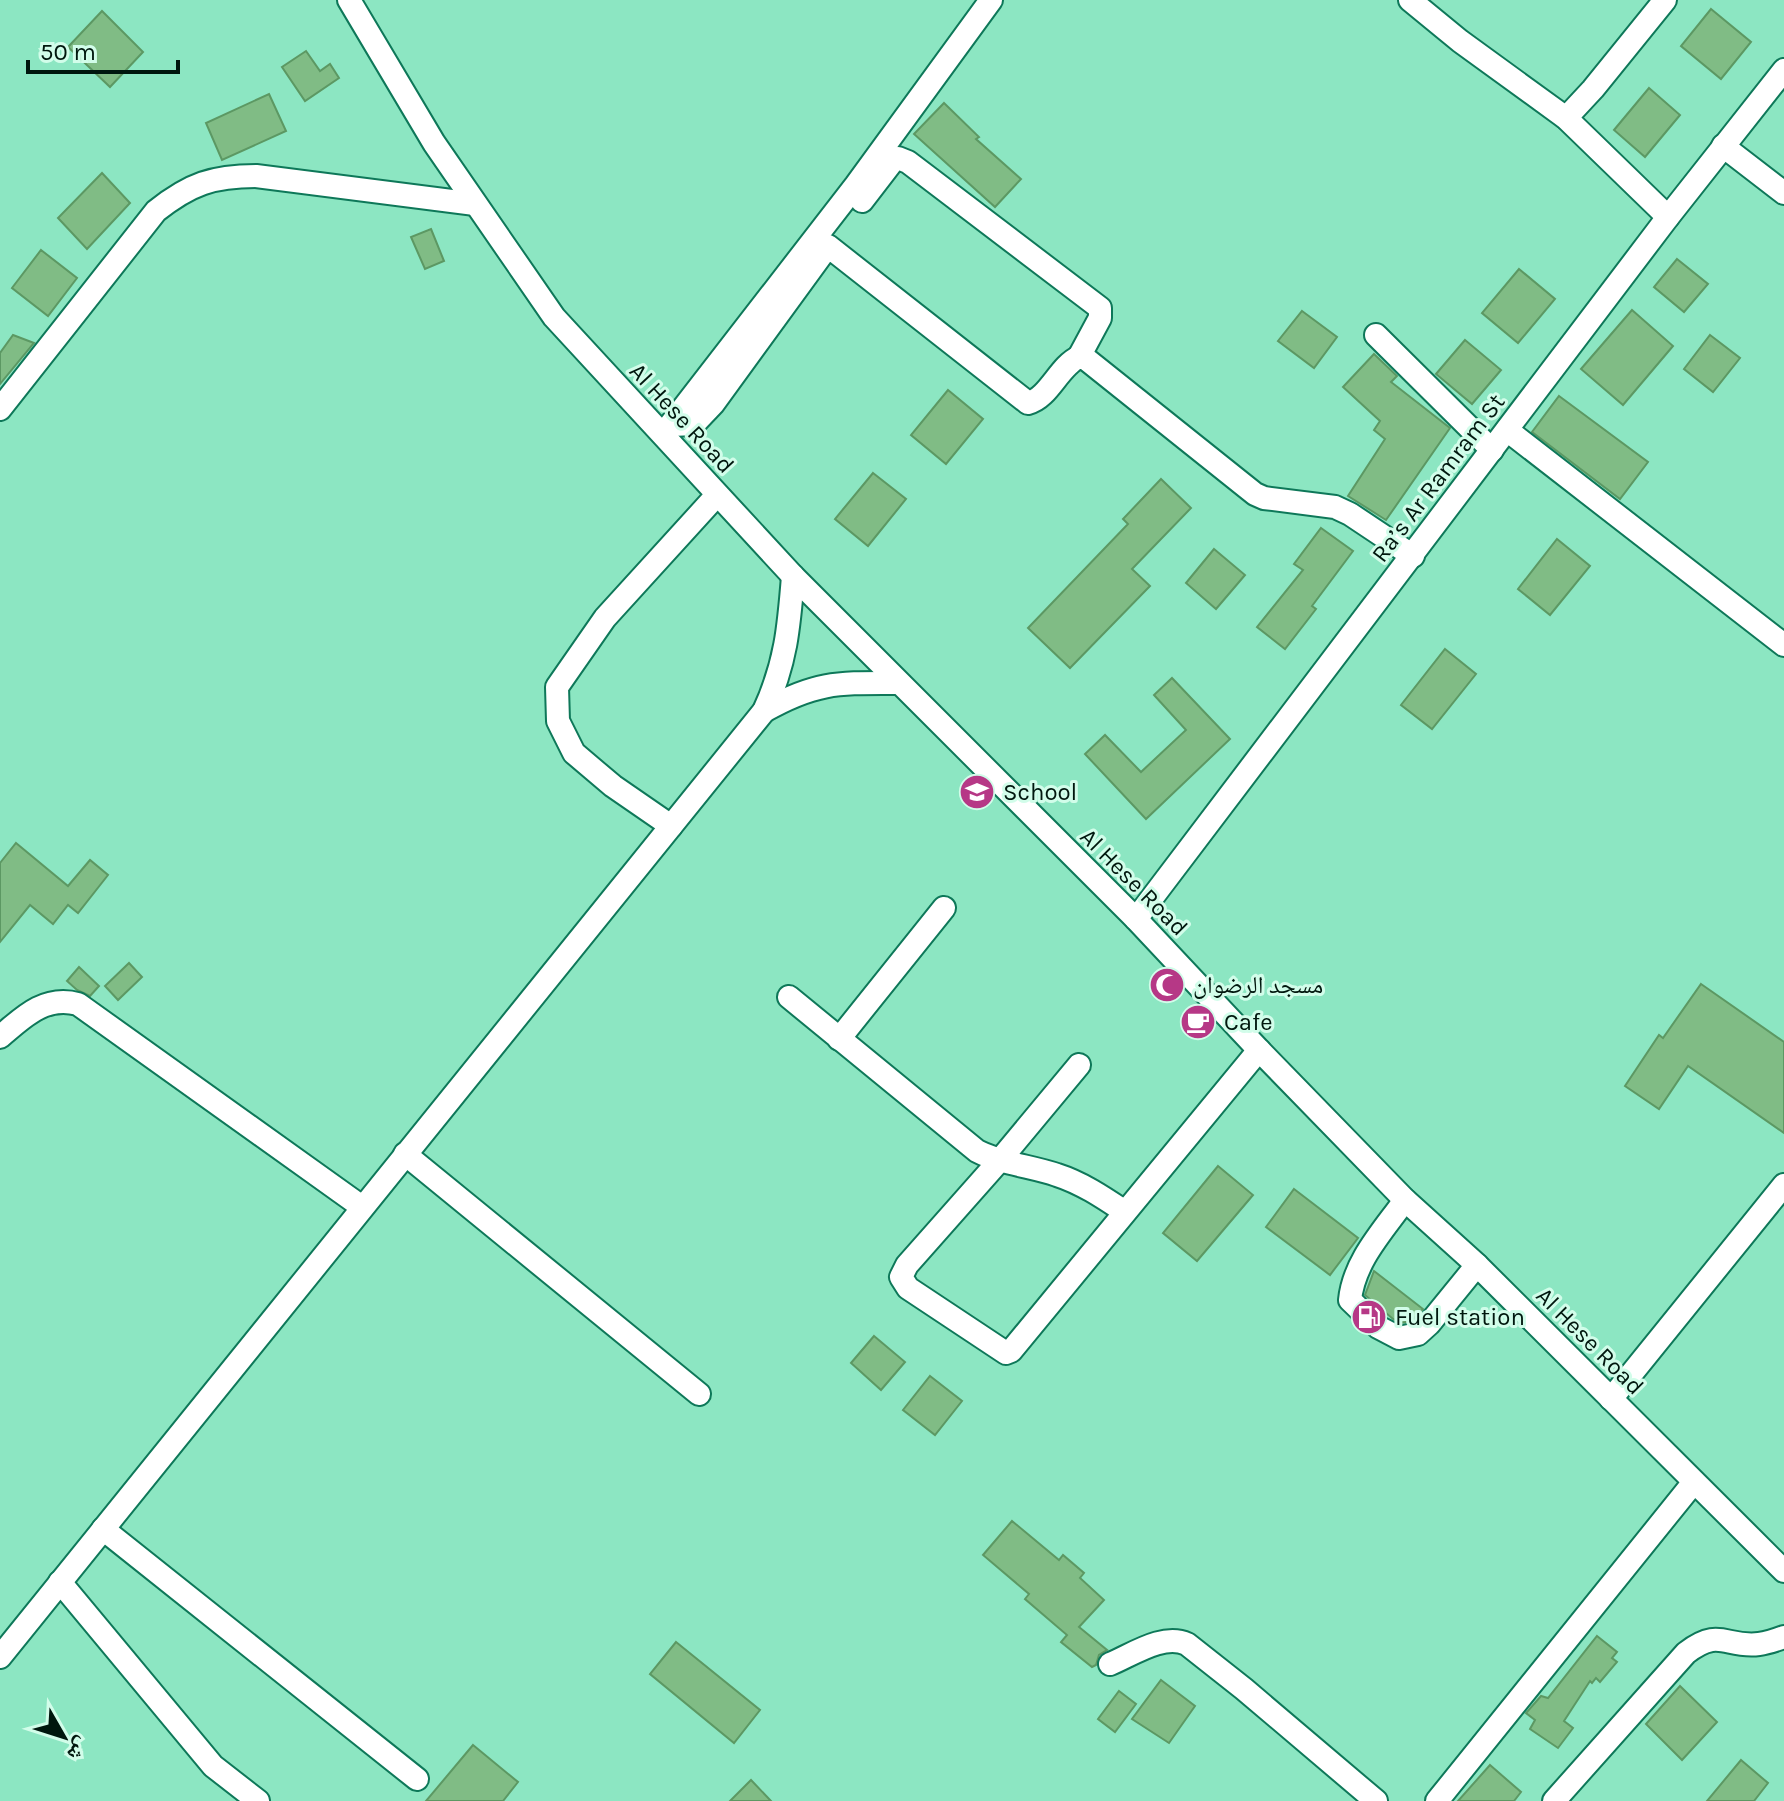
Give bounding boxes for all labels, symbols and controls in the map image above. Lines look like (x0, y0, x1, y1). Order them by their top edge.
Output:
scale bar (28, 24, 178, 74)
text: 50 m (40, 38, 96, 66)
street label: Al Hese Road (624, 357, 740, 479)
street label: Ra’s Ar Ramram St (1366, 388, 1510, 568)
school or university icon: School (958, 773, 996, 811)
place label: School (1003, 778, 1077, 806)
street label: Al Hese Road (1074, 822, 1194, 942)
mosque icon: مسجد الرضوان (1148, 966, 1186, 1004)
place label: مسجد الرضوان (1193, 971, 1323, 999)
cafe icon: Cafe (1179, 1003, 1217, 1041)
place label: Cafe (1224, 1008, 1272, 1036)
street label: Al Hese Road (1530, 1281, 1650, 1401)
fuel station icon: Fuel station (1350, 1298, 1388, 1336)
place label: Fuel station (1395, 1303, 1525, 1331)
north arrow (24, 1697, 104, 1777)
text: ش (61, 1732, 96, 1766)

